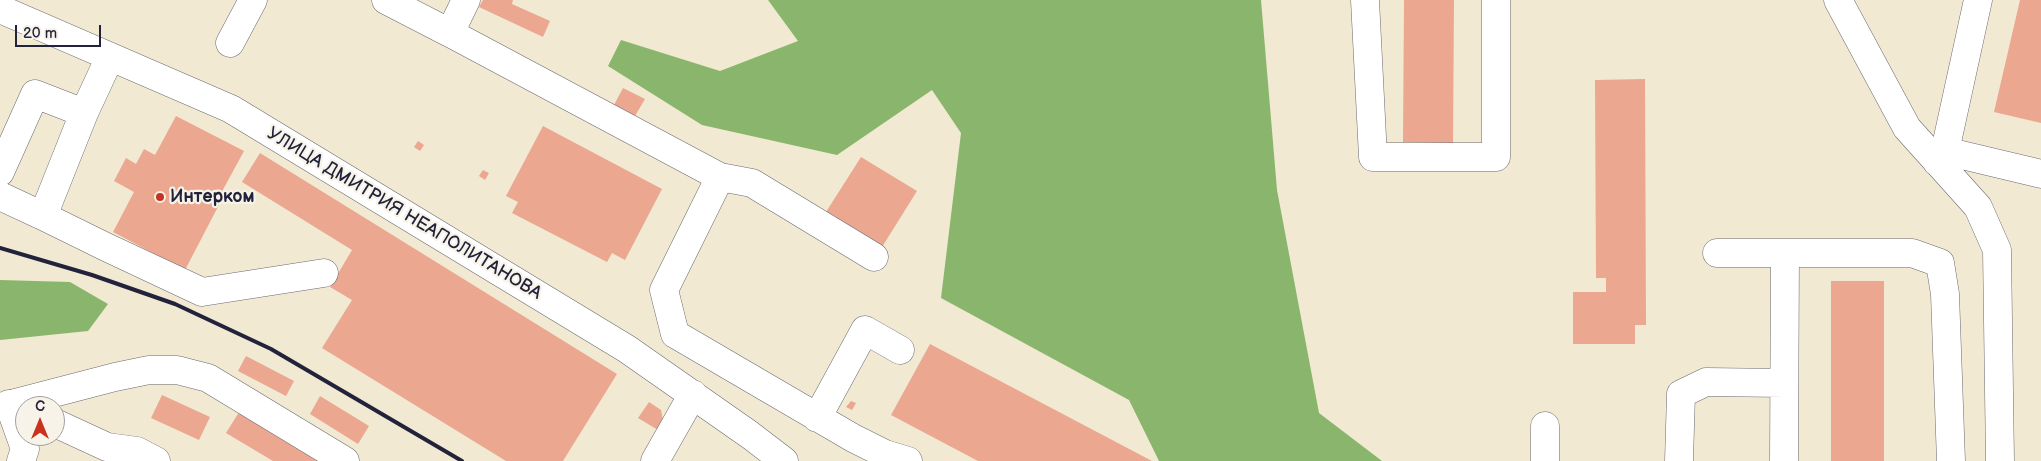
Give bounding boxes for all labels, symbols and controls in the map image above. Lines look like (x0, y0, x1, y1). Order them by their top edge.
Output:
scale bar (18, 15, 104, 47)
text: 20 m (23, 24, 57, 43)
street label: УЛИЦА ДМИТРИЯ НЕАПОЛИТАНОВА (263, 123, 545, 305)
place label: Интерком (170, 186, 254, 208)
marker: Интерком (154, 191, 166, 203)
north arrow (15, 396, 65, 446)
text: С (35, 398, 45, 415)

